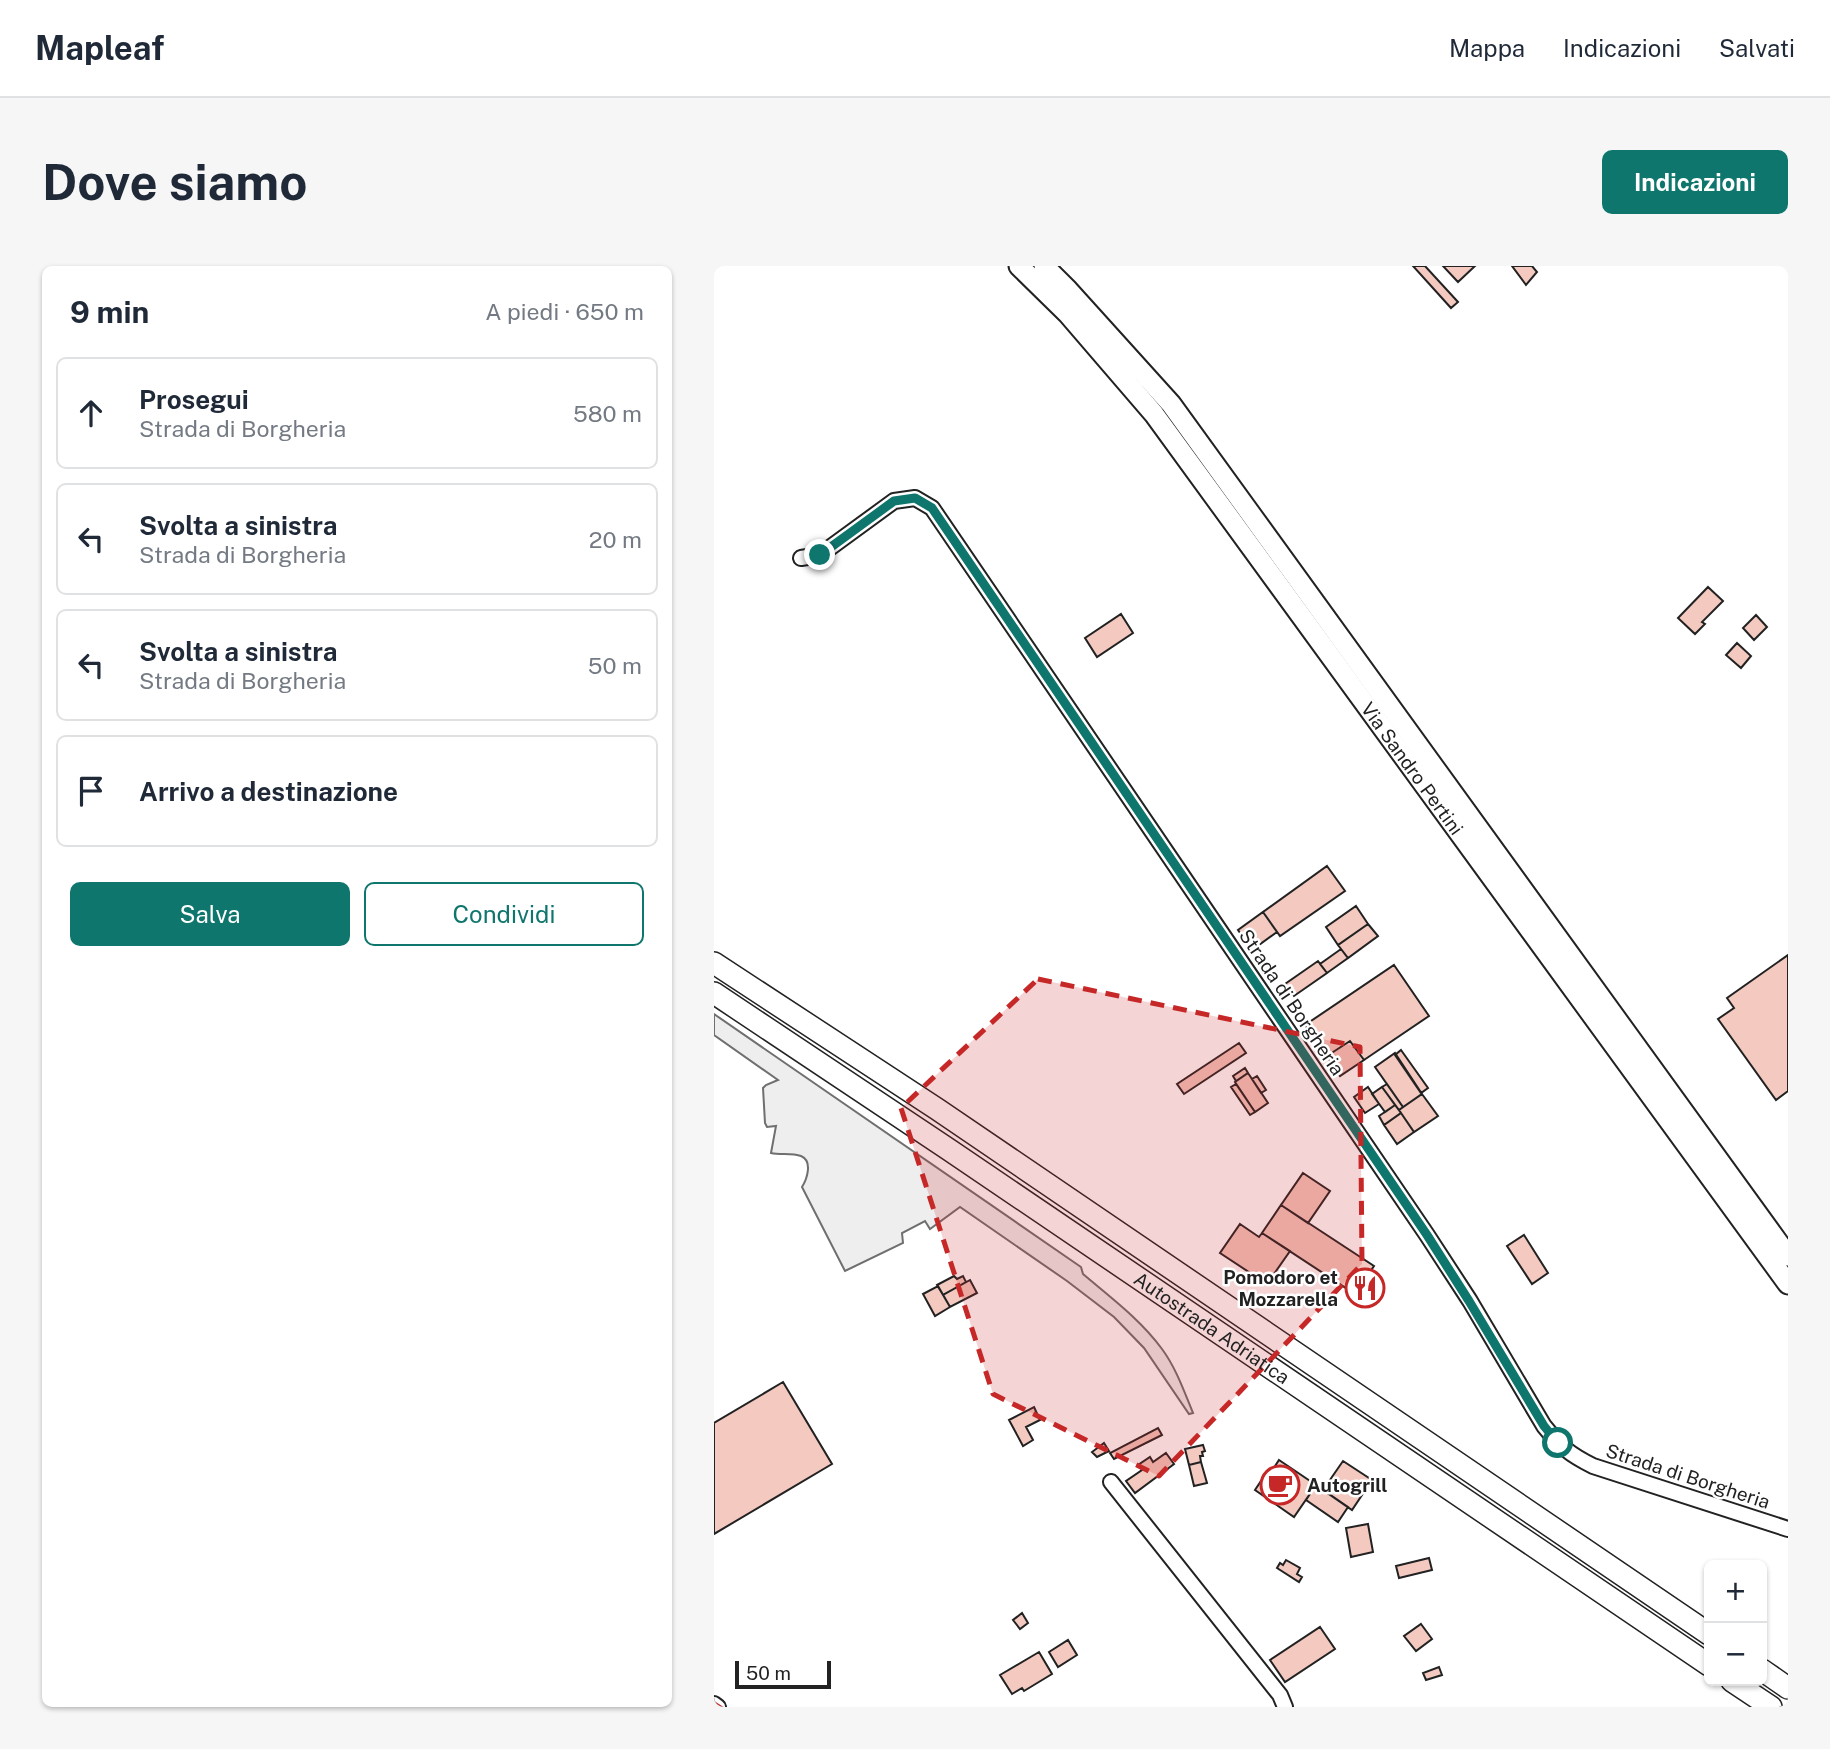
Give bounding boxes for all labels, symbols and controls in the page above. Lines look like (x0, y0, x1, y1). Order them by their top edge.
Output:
text: Mapleaf (35, 29, 164, 67)
text: Mappa (1449, 34, 1525, 62)
text: Indicazioni (1563, 34, 1681, 62)
text: Salvati (1719, 34, 1795, 62)
button: Indicazioni (1602, 150, 1788, 214)
text: Dove siamo (42, 153, 307, 211)
text: 9 min (70, 294, 149, 330)
text: A piedi · 650 m (485, 298, 644, 325)
text: Prosegui (139, 384, 249, 415)
icon: ahead (72, 394, 110, 432)
text: 580 m (573, 400, 642, 427)
text: Strada di Borgheria (139, 415, 346, 442)
text: Svolta a sinistra (139, 510, 337, 541)
icon: left (72, 520, 110, 558)
text: 20 m (589, 526, 642, 553)
route end (804, 539, 835, 570)
text: Strada di Borgheria (139, 541, 346, 568)
text: Svolta a sinistra (139, 636, 337, 667)
icon: left (72, 646, 110, 684)
text: 50 m (588, 652, 642, 679)
text: Strada di Borgheria (139, 667, 346, 694)
street label: Via Sandro Pertini (1357, 698, 1468, 839)
icon: arrive (72, 772, 110, 810)
text: Arrivo a destinazione (139, 776, 398, 807)
button: Salva (70, 882, 350, 946)
button: Condividi (364, 882, 644, 946)
street label: Strada di Borgheria (1235, 925, 1349, 1079)
place label: Pomodoro et Mozzarella (1223, 1266, 1338, 1310)
street label: Autostrada Adriatica (1130, 1267, 1294, 1388)
restaurant icon: Pomodoro et Mozzarella (1344, 1267, 1386, 1309)
route start (1542, 1427, 1573, 1458)
street label: Strada di Borgheria (1603, 1439, 1773, 1513)
cafe icon: Autogrill (1259, 1464, 1301, 1506)
place label: Autogrill (1307, 1474, 1387, 1496)
map controls (1704, 1560, 1767, 1686)
button: + (1704, 1560, 1767, 1623)
button: − (1704, 1623, 1767, 1686)
scale bar (735, 1658, 831, 1690)
text: 50 m (746, 1662, 791, 1684)

